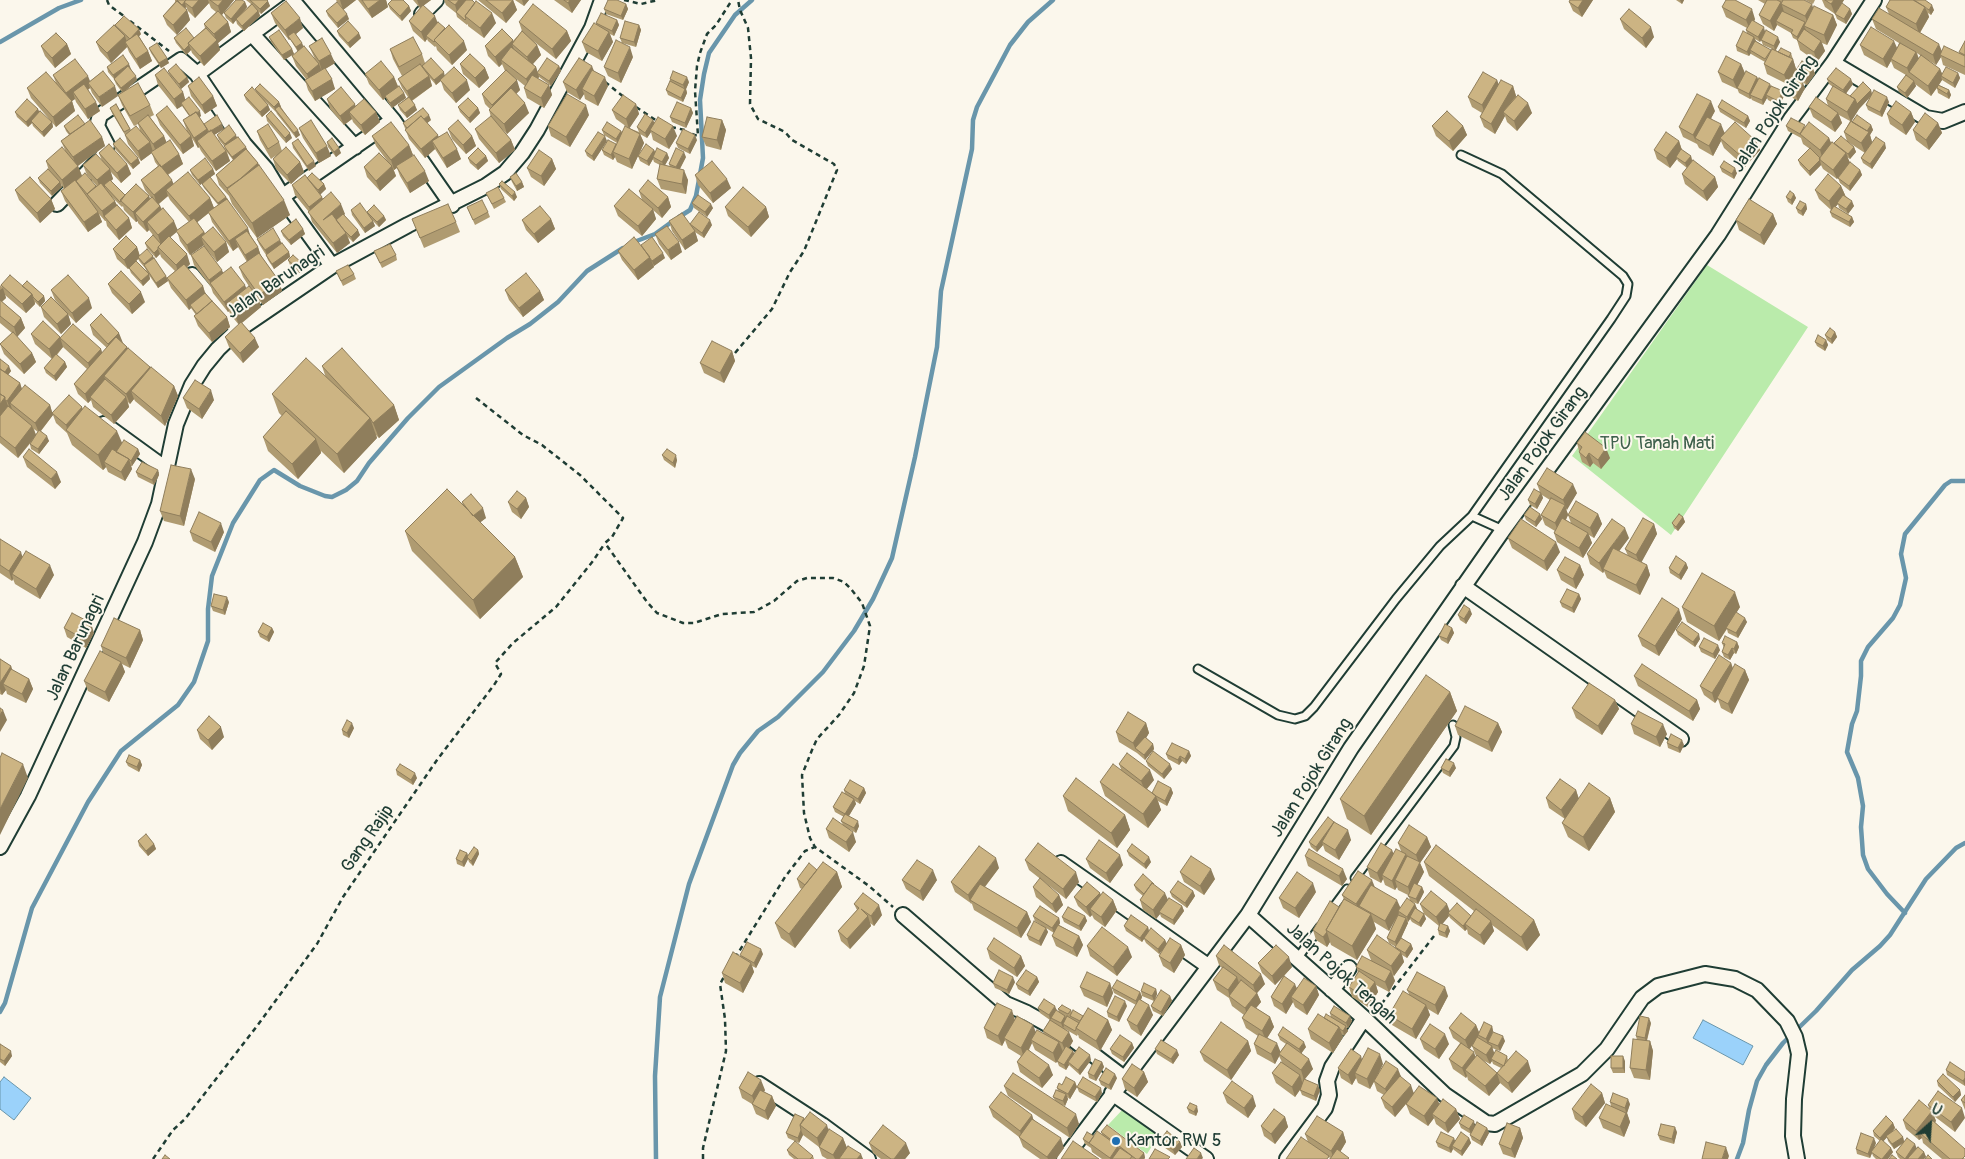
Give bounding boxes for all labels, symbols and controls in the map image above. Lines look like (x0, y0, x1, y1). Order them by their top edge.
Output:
street label: Jalan Pojok Girang (1728, 51, 1822, 177)
street label: Jalan Barunagri (223, 242, 329, 324)
street label: Jalan Pojok Girang (1494, 382, 1592, 506)
park label: TPU Tanah Mati (1600, 433, 1714, 455)
street label: Jalan Barunagri (42, 592, 110, 704)
street label: Jalan Pojok Girang (1267, 714, 1357, 842)
street label: Gang Rajip (337, 801, 399, 877)
street label: Jalan Pojok Tengah (1281, 919, 1401, 1029)
north arrow (1905, 1099, 1955, 1149)
text: U (1929, 1100, 1945, 1120)
place label: Kantor RW 5 (1126, 1130, 1221, 1152)
marker: Kantor RW 5 (1110, 1135, 1122, 1147)

